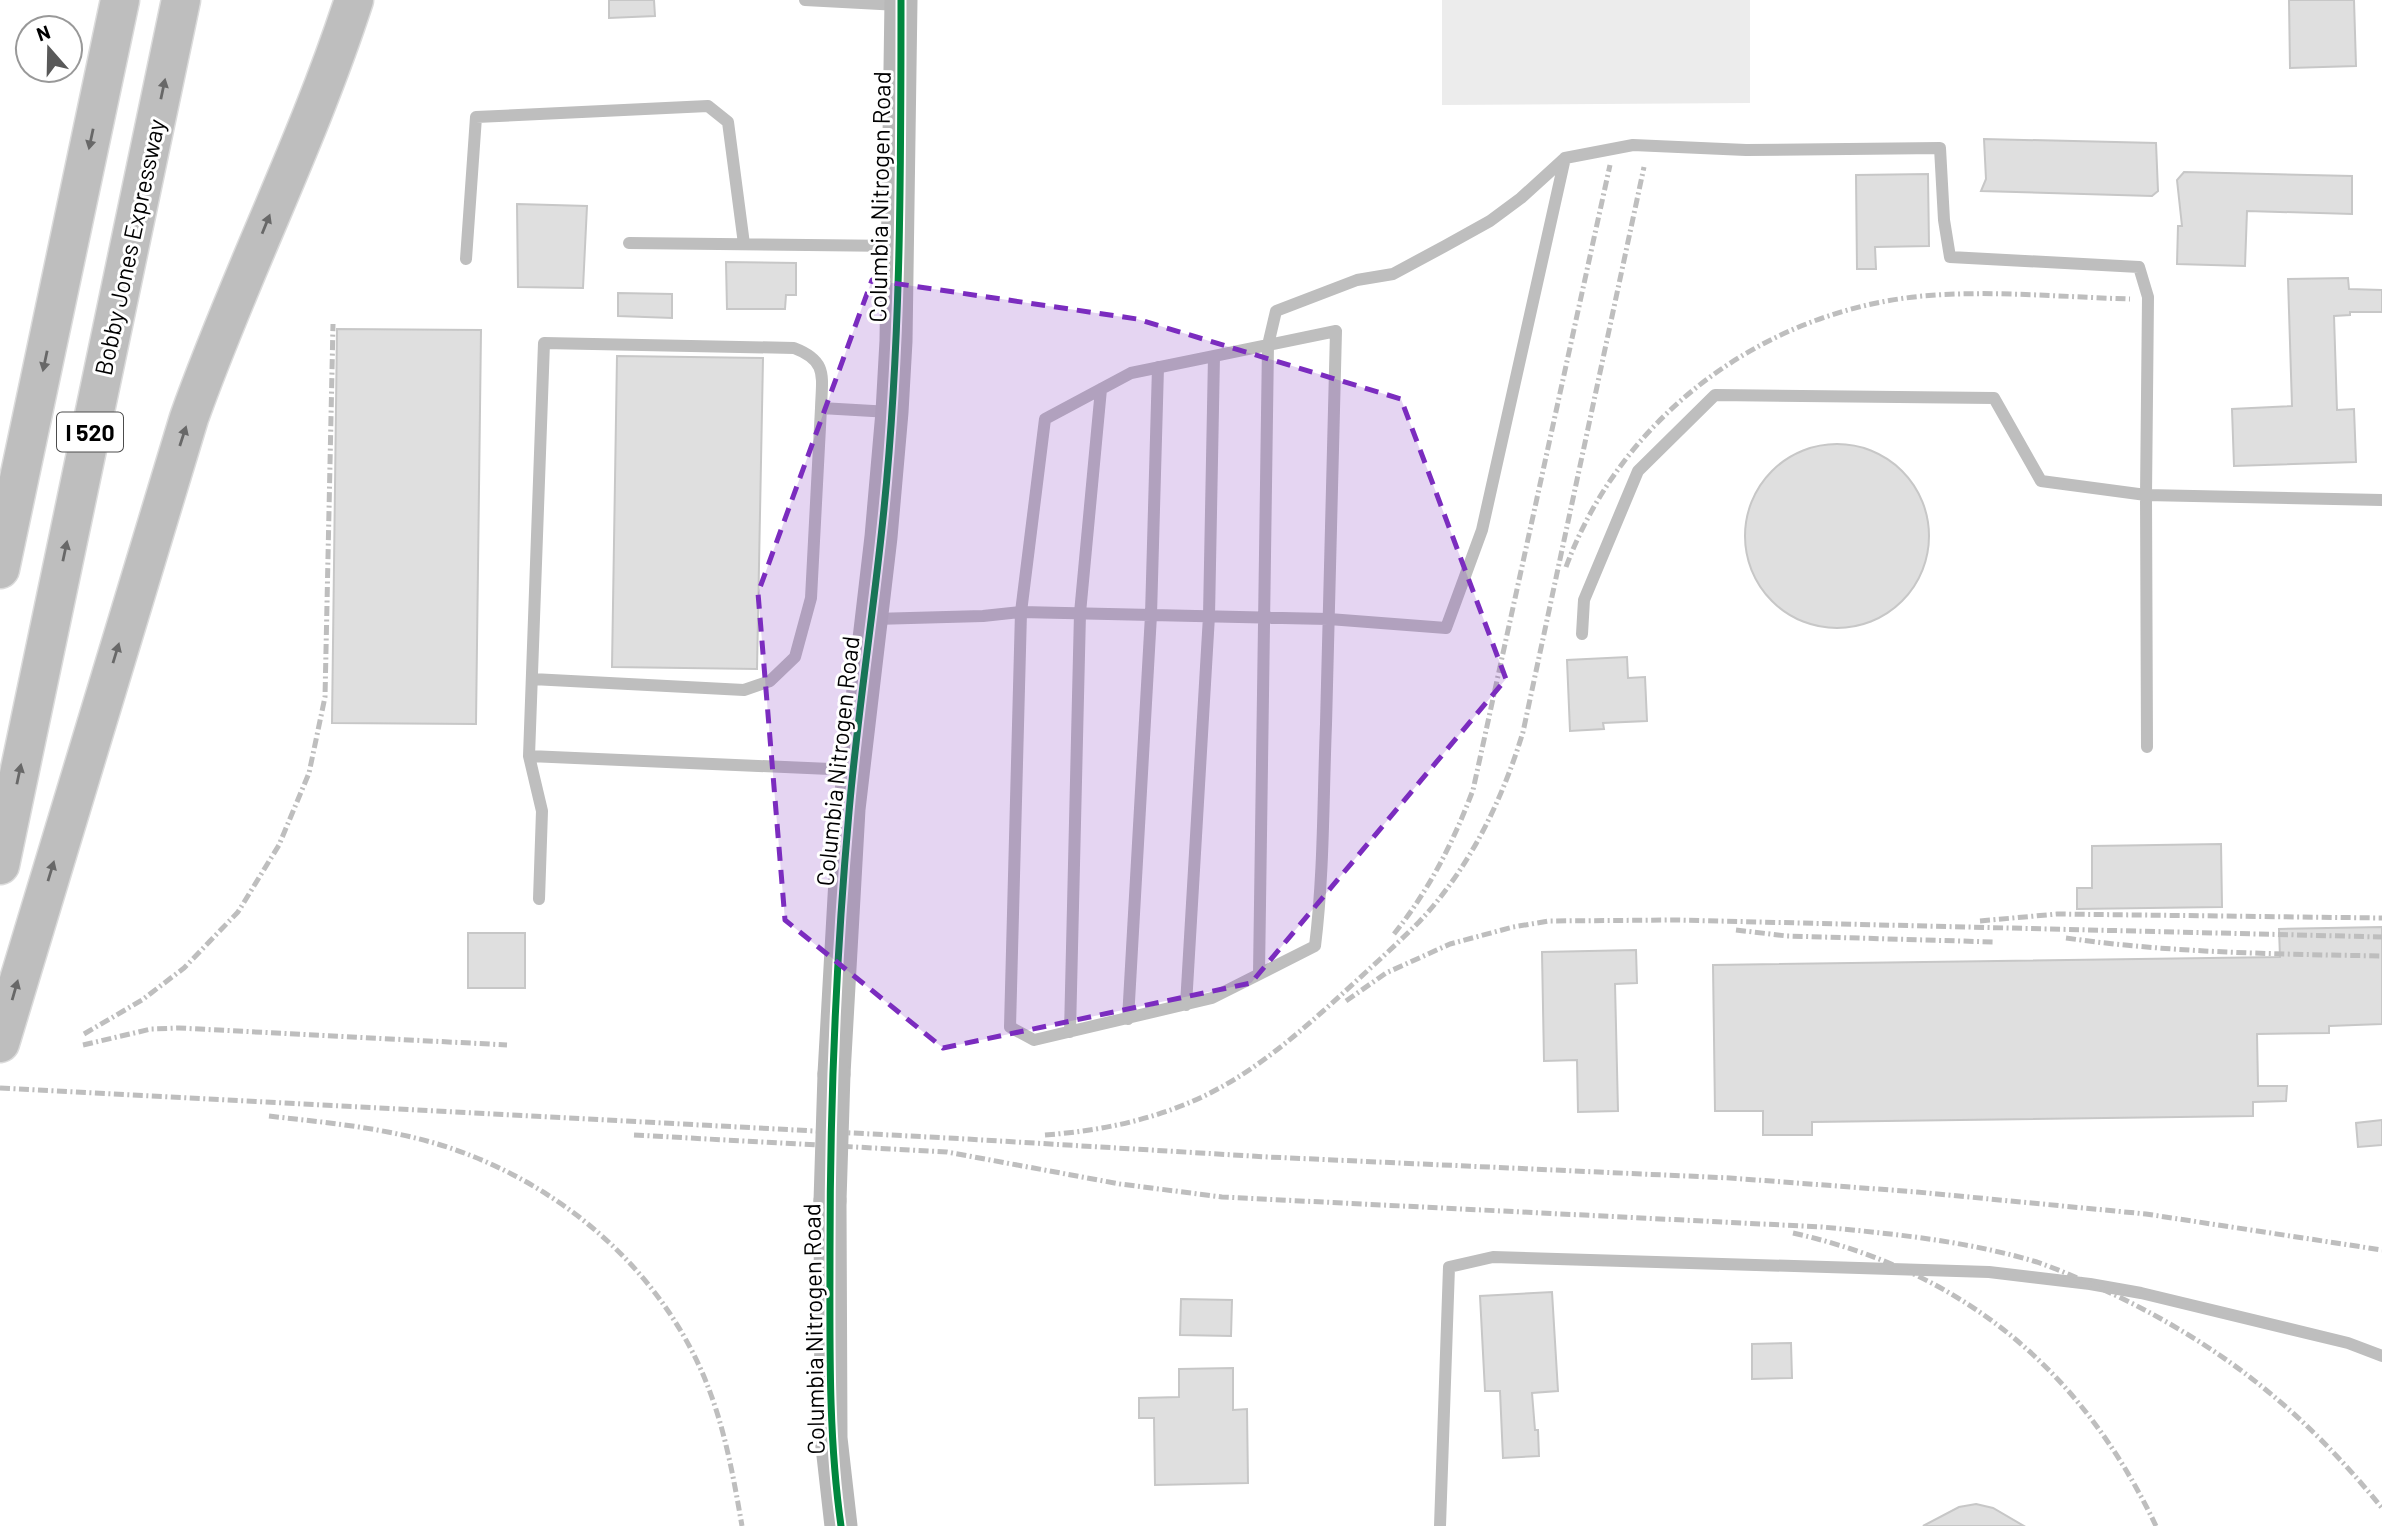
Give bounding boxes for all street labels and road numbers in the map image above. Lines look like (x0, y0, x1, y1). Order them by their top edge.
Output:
street label: Columbia Nitrogen Road (862, 71, 896, 323)
street label: Bobby Jones Expressway (88, 116, 170, 378)
road number: I 520 (57, 412, 123, 452)
street label: Columbia Nitrogen Road (809, 635, 865, 887)
street label: Columbia Nitrogen Road (796, 1203, 830, 1455)

